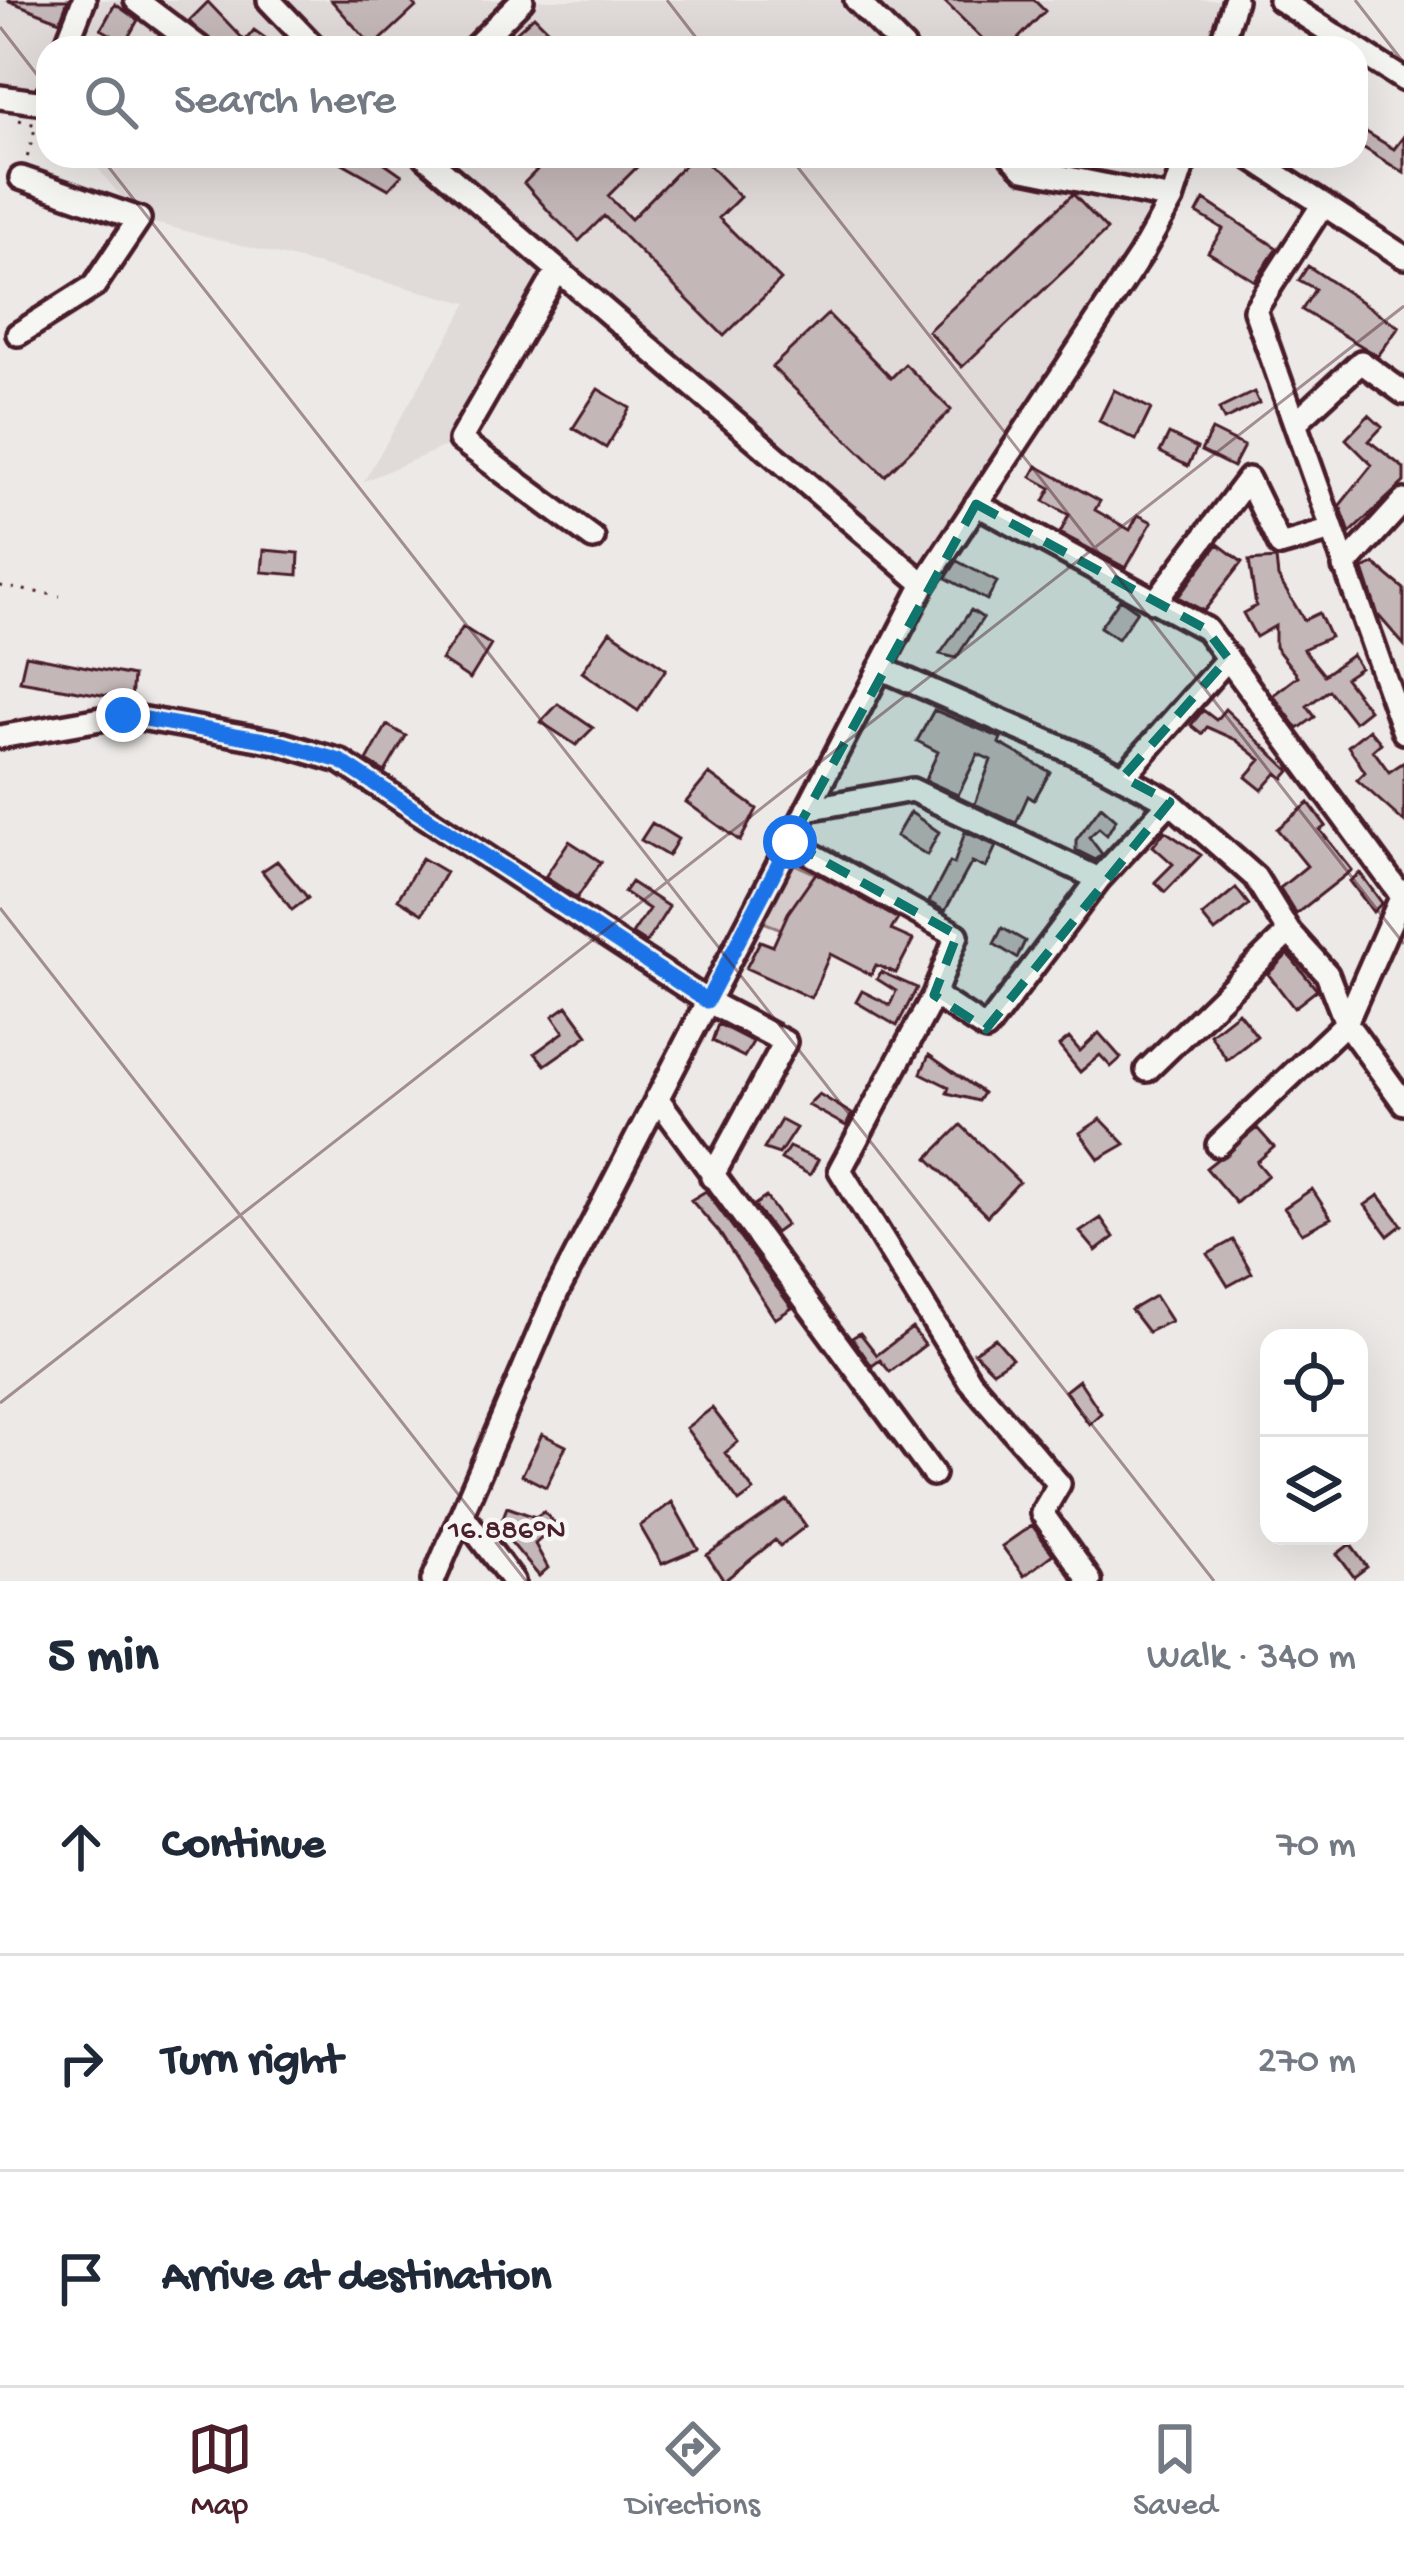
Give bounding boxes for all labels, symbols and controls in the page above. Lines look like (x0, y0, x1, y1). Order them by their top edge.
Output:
search box (36, 36, 1368, 168)
icon: search (78, 69, 144, 135)
text: Search here (174, 76, 396, 129)
route end (96, 688, 150, 742)
route start (763, 815, 817, 869)
map controls (1260, 1329, 1368, 1545)
button: locate (1260, 1329, 1368, 1437)
button: layers (1260, 1437, 1368, 1545)
text: 16.886°N (447, 1515, 566, 1550)
text: 5 min (48, 1629, 158, 1689)
text: Walk · 340 m (1147, 1636, 1356, 1682)
icon: ahead (48, 1814, 114, 1880)
text: Continue (162, 1820, 325, 1873)
text: 70 m (1277, 1824, 1356, 1870)
icon: right (48, 2030, 114, 2096)
text: Turn right (162, 2036, 342, 2089)
text: 270 m (1258, 2040, 1356, 2086)
icon: arrive (48, 2246, 114, 2312)
text: Arrive at destination (162, 2252, 551, 2305)
tab: Map (187, 2416, 253, 2526)
tab: Directions (626, 2416, 760, 2526)
tab: Saved (1133, 2416, 1217, 2526)

